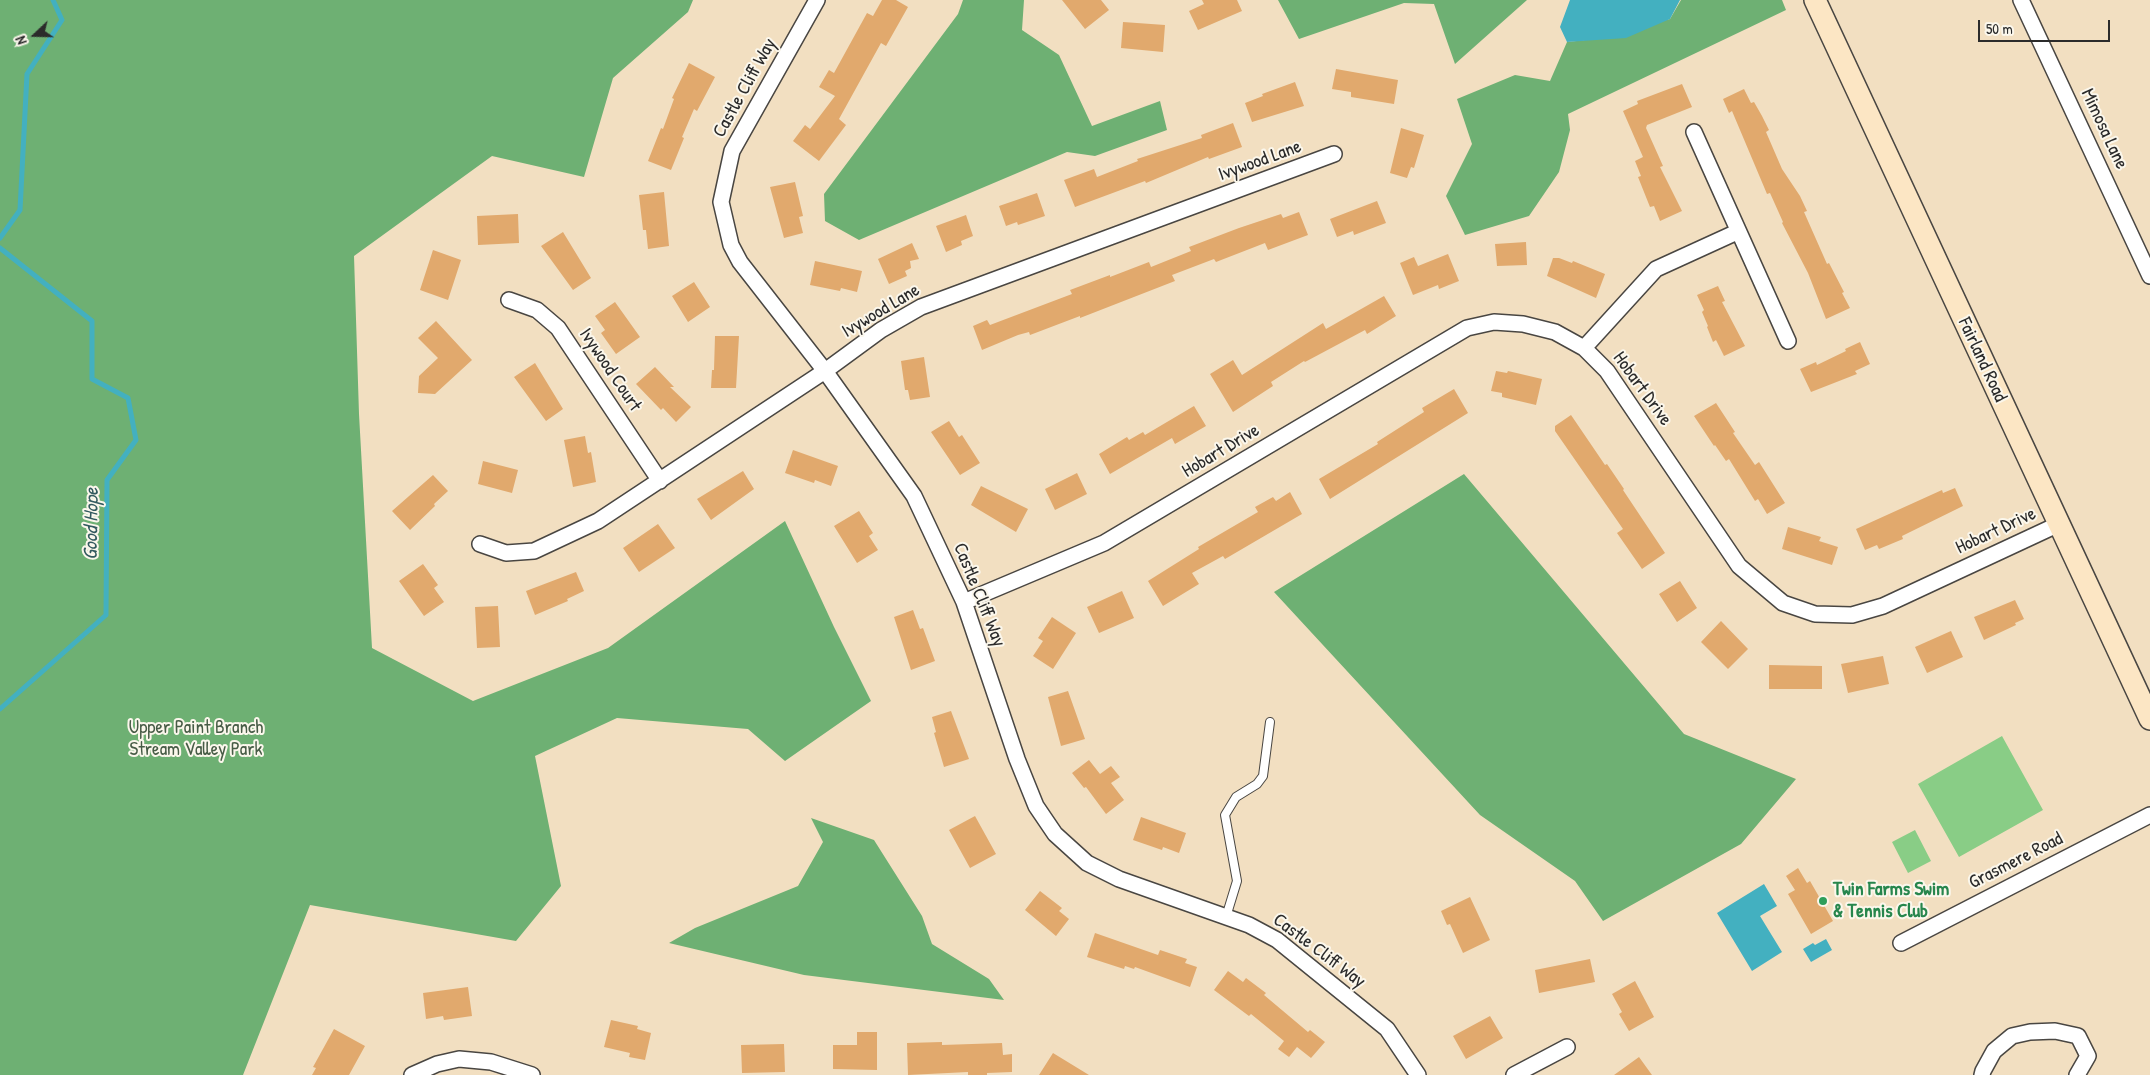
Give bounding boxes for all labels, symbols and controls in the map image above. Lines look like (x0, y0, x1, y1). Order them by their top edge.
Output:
north arrow (10, 10, 60, 60)
scale bar (1980, 10, 2112, 42)
text: 50 m (1986, 18, 2013, 39)
text: N (10, 34, 31, 47)
street label: Castle Cliff Way (708, 34, 782, 142)
street label: Mimosa Lane (2076, 85, 2132, 173)
street label: Ivywood Lane (1215, 135, 1305, 187)
street label: Ivywood Lane (838, 279, 924, 343)
street label: Fairland Road (1953, 314, 2011, 406)
street label: Ivywood Court (574, 324, 646, 416)
street label: Hobart Drive (1608, 348, 1676, 430)
street label: Hobart Drive (1178, 419, 1264, 483)
water label: Good Hope (79, 488, 105, 560)
street label: Hobart Drive (1952, 503, 2040, 559)
street label: Castle Cliff Way (948, 540, 1010, 650)
park label: Upper Paint Branch Stream Valley Park (129, 717, 263, 761)
street label: Grasmere Road (1965, 828, 2067, 894)
place label: Twin Farms Swim & Tennis Club (1833, 879, 1949, 923)
marker: Twin Farms Swim & Tennis Club (1817, 895, 1829, 907)
street label: Castle Cliff Way (1268, 909, 1370, 993)

